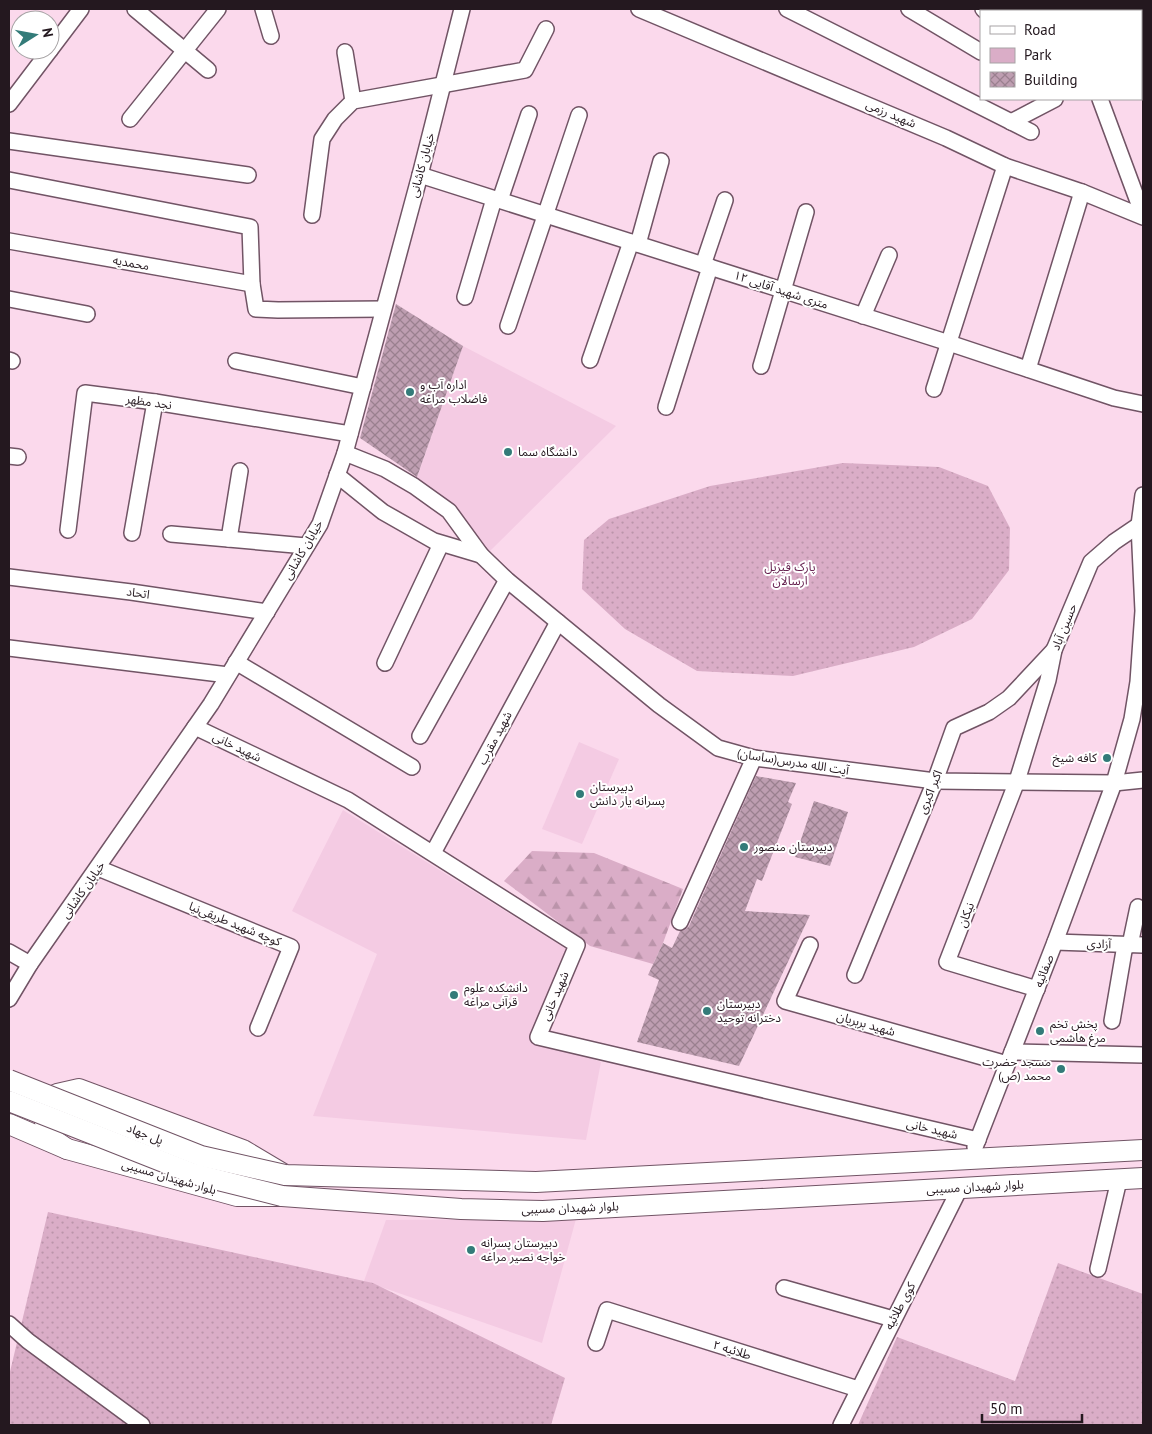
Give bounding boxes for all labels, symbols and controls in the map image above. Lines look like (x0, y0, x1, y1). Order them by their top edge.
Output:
north arrow (10, 10, 60, 60)
legend (980, 10, 1142, 100)
text: Road (1024, 20, 1056, 39)
text: N (38, 26, 57, 39)
text: Park (1024, 45, 1052, 64)
text: Building (1024, 70, 1078, 89)
street label: شهید رزمی (864, 96, 919, 131)
street label: خیابان کاشانی (406, 131, 437, 199)
street label: محمدیه (112, 252, 150, 273)
street label: ۱۲ متری شهید آقایی (732, 267, 830, 312)
place label: اداره آب و فاضلاب مراغه (420, 377, 487, 406)
marker: اداره آب و فاضلاب مراغه (404, 386, 416, 398)
street label: نجد مظهر (124, 391, 173, 412)
place label: دانشگاه سما (518, 444, 578, 459)
marker: دانشگاه سما (502, 446, 514, 458)
street label: خیابان کاشانی (279, 517, 326, 582)
park label: پارک قیزیل ارسالان (764, 559, 816, 588)
street label: اتحاد (125, 583, 151, 602)
street label: حسین آباد (1047, 601, 1080, 652)
street label: شهید مقرب (474, 708, 515, 767)
street label: شهید خانی (210, 728, 264, 765)
street label: آیت الله مدرس(ساسان) (736, 745, 851, 778)
place label: کافه شیخ (1052, 750, 1098, 767)
marker: کافه شیخ (1101, 752, 1113, 764)
street label: اکبر اکبری (914, 768, 945, 816)
place label: دبیرستان پسرانه یار دانش (590, 779, 665, 809)
marker: دبیرستان پسرانه یار دانش (574, 788, 586, 800)
place label: دبیرستان منصور (753, 839, 833, 854)
marker: دبیرستان منصور (738, 841, 750, 853)
street label: خیابان کاشانی (57, 858, 108, 921)
street label: کوچه شهید طریقی‌نیا (186, 898, 285, 950)
street label: نیکان (954, 900, 977, 929)
street label: آزادی (1086, 936, 1112, 951)
street label: صفائیه (1030, 952, 1057, 989)
street label: شهید خانی (537, 969, 572, 1023)
place label: دانشکده علوم قرآنی مراغه (464, 980, 528, 1009)
marker: دانشکده علوم قرآنی مراغه (448, 989, 460, 1001)
place label: دبیرستان دخترانه توحید (717, 996, 781, 1025)
marker: دبیرستان دخترانه توحید (701, 1005, 713, 1017)
street label: شهید بربریان (835, 1008, 897, 1039)
place label: پخش تخم مرغ هاشمی (1050, 1016, 1106, 1047)
marker: پخش تخم مرغ هاشمی (1034, 1025, 1046, 1037)
place label: مسجد حضرت محمد (ص) (982, 1054, 1051, 1083)
marker: مسجد حضرت محمد (ص) (1055, 1063, 1067, 1075)
street label: شهید خانی (905, 1115, 959, 1142)
street label: پل جهاد (124, 1120, 166, 1148)
street label: بلوار شهیدان مسیبی (120, 1156, 218, 1197)
street label: بلوار شهیدان مسیبی (926, 1176, 1024, 1197)
street label: بلوار شهیدان مسیبی (521, 1198, 619, 1217)
place label: دبیرستان پسرانه خواجه نصیر مراغه (481, 1235, 565, 1264)
marker: دبیرستان پسرانه خواجه نصیر مراغه (465, 1244, 477, 1256)
street label: کوی طلائیه (881, 1278, 919, 1332)
street label: طلائیه ۲ (711, 1337, 753, 1362)
scale bar (982, 1392, 1082, 1424)
text: 50 m (990, 1399, 1023, 1418)

